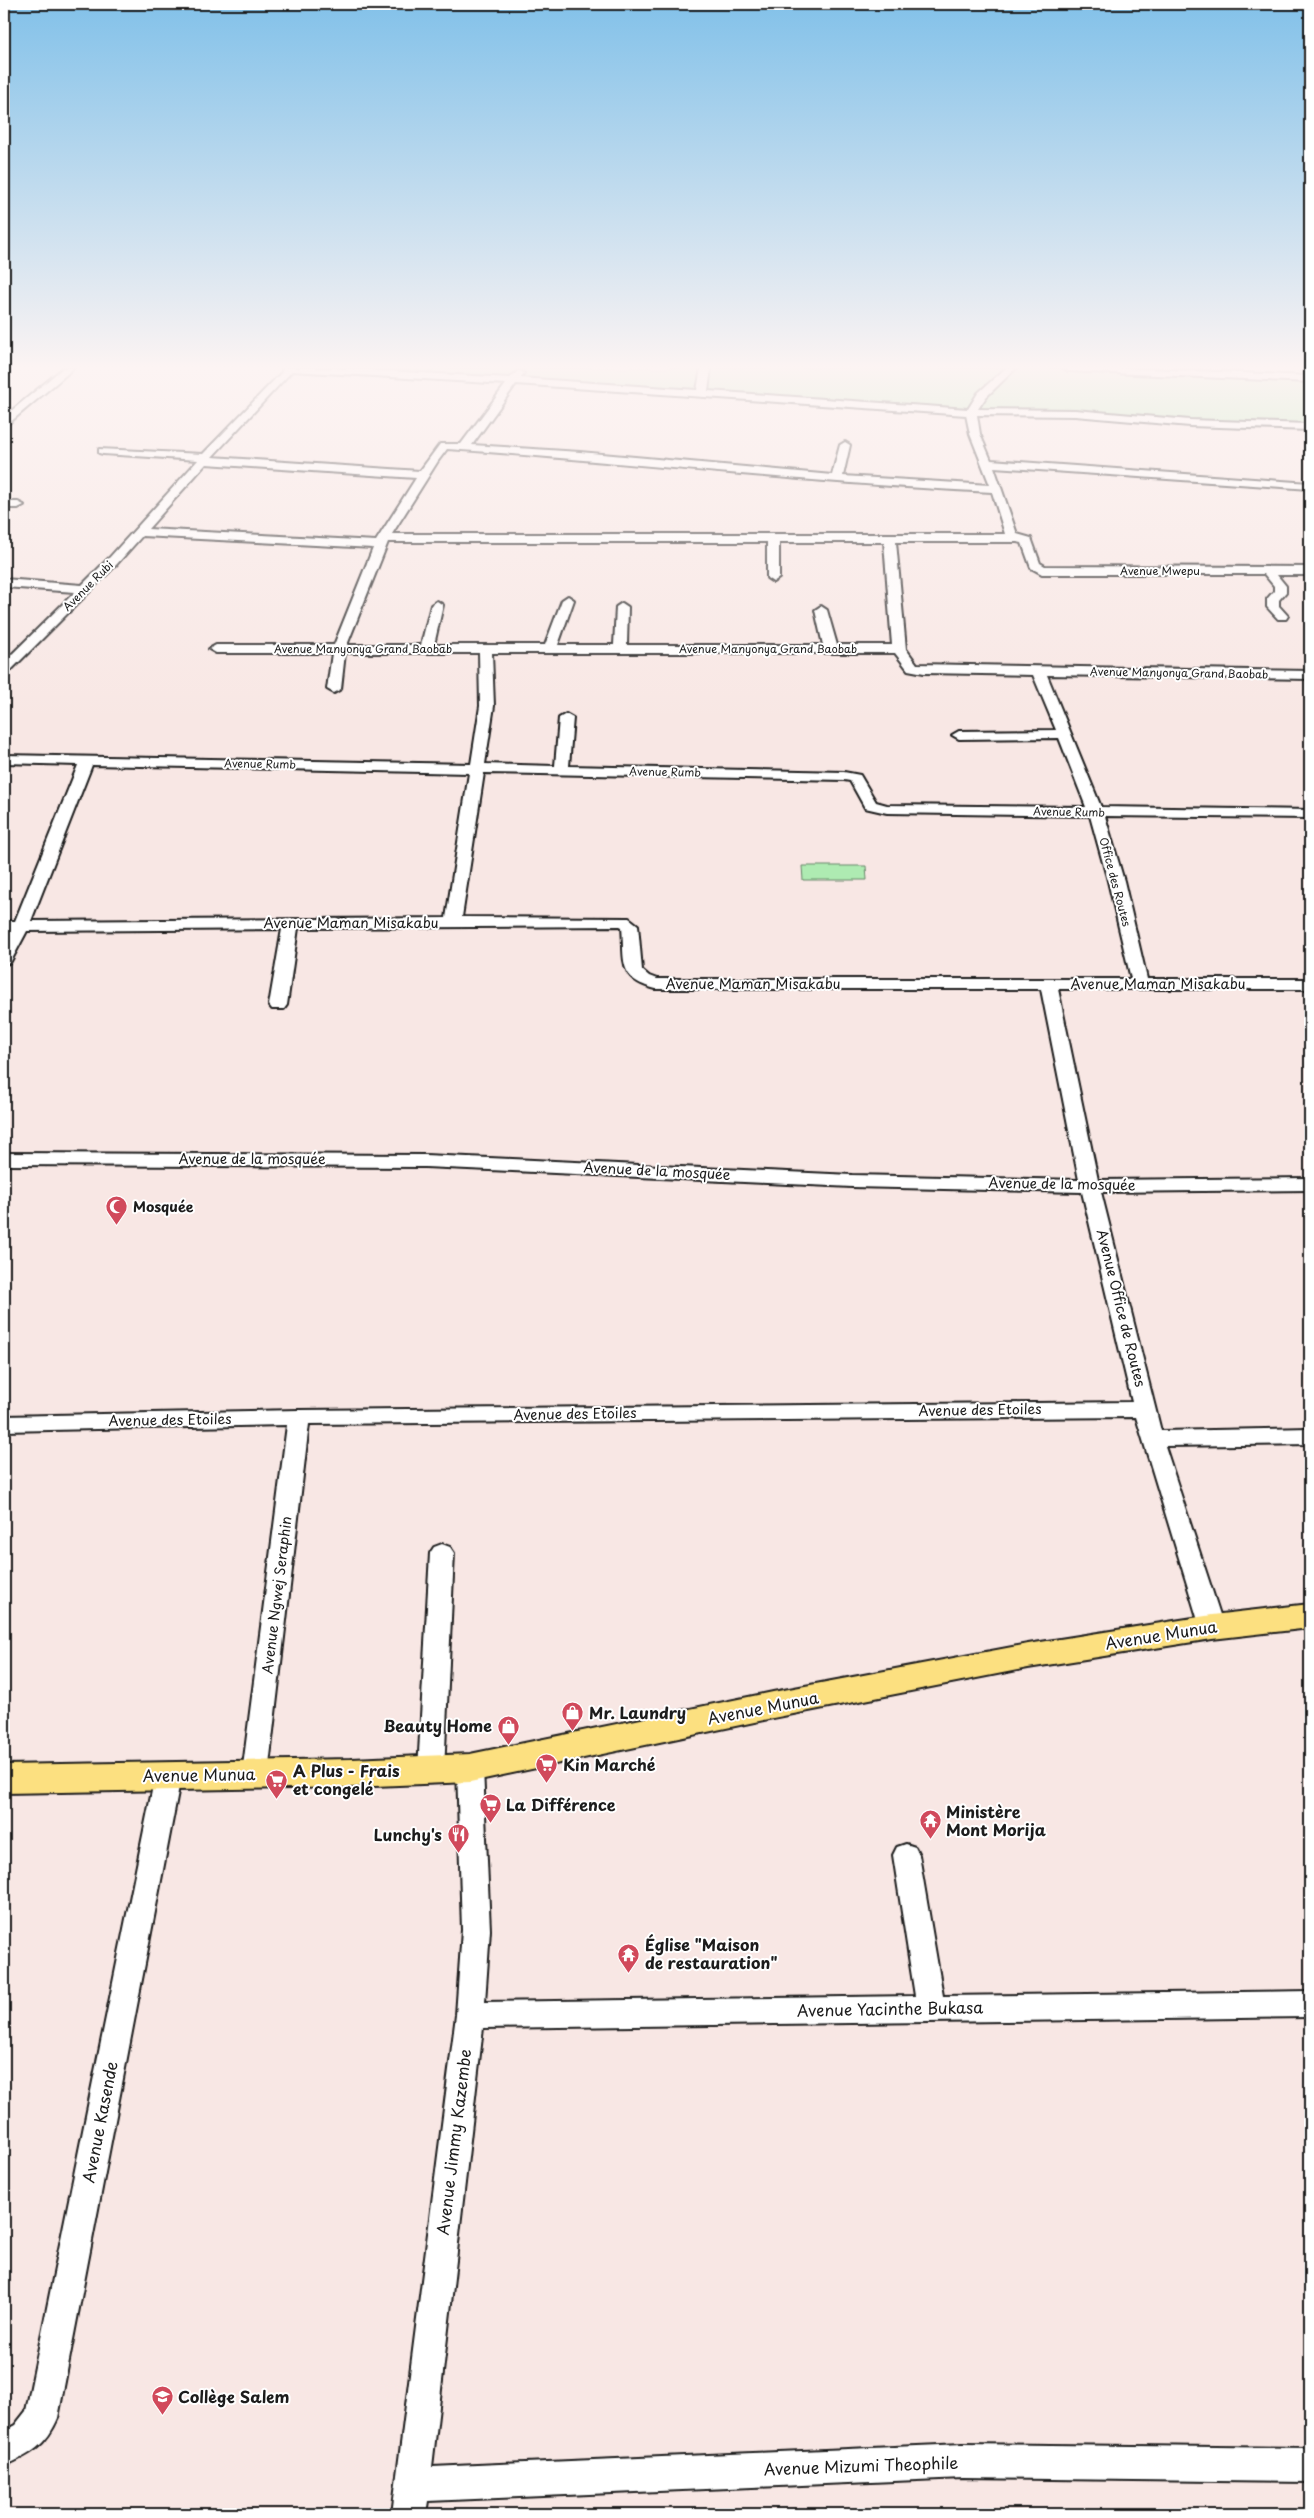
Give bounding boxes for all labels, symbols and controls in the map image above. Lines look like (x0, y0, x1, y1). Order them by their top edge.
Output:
street label: Avenue Rubi (59, 557, 117, 615)
street label: Avenue Mwepu (1120, 562, 1200, 579)
street label: Avenue Manyonya Grand Baobab (274, 640, 452, 657)
street label: Avenue Manyonya Grand Baobab (679, 640, 857, 657)
street label: Avenue Manyonya Grand Baobab (1090, 662, 1268, 683)
street label: Avenue Rumb (224, 754, 296, 773)
street label: Avenue Rumb (629, 762, 701, 781)
street label: Avenue Rumb (1033, 802, 1105, 821)
street label: Office des Routes (1095, 835, 1136, 928)
street label: Avenue Maman Misakabu (264, 912, 438, 933)
street label: Avenue Maman Misakabu (666, 973, 840, 994)
street label: Avenue Maman Misakabu (1071, 973, 1245, 994)
street label: Avenue de la mosquée (178, 1148, 326, 1169)
street label: Avenue de la mosquée (583, 1156, 731, 1185)
street label: Avenue de la mosquée (988, 1172, 1136, 1195)
mosque icon: Mosquée (105, 1195, 129, 1226)
place label: Mosquée (133, 1196, 194, 1217)
street label: Avenue Office de Routes (1092, 1227, 1151, 1389)
street label: Avenue des Etoiles (918, 1398, 1042, 1421)
street label: Avenue des Etoiles (513, 1402, 637, 1425)
street label: Avenue des Etoiles (108, 1408, 232, 1431)
street label: Avenue Ngwej Seraphin (256, 1515, 297, 1675)
street label: Avenue Munua (1103, 1613, 1219, 1655)
street label: Avenue Munua (705, 1684, 821, 1730)
place label: Mr. Laundry (589, 1700, 686, 1724)
shop icon: Mr. Laundry (561, 1701, 585, 1732)
place label: Beauty Home (383, 1713, 492, 1737)
shop icon: Beauty Home (496, 1714, 520, 1745)
place label: Kin Marché (563, 1752, 656, 1776)
supermarket icon: Kin Marché (535, 1753, 559, 1784)
place label: A Plus - Frais et congelé (293, 1758, 400, 1800)
street label: Avenue Munua (142, 1761, 256, 1787)
supermarket icon: A Plus - Frais et congelé (265, 1768, 289, 1799)
place label: La Différence (506, 1792, 616, 1816)
supermarket icon: La Différence (478, 1793, 502, 1824)
place label: Ministère Mont Morija (946, 1799, 1046, 1841)
temple icon: Ministère Mont Morija (918, 1809, 942, 1840)
place label: Lunchy's (374, 1822, 442, 1846)
restaurant icon: Lunchy's (446, 1823, 470, 1854)
place label: Église "Maison de restauration" (645, 1932, 777, 1974)
temple icon: Église "Maison de restauration" (617, 1942, 641, 1973)
street label: Avenue Yacinthe Bukasa (797, 1994, 983, 2022)
street label: Avenue Jimmy Kazembe (430, 2047, 476, 2236)
street label: Avenue Kasende (75, 2059, 123, 2185)
place label: Collège Salem (178, 2384, 289, 2408)
school or university icon: Collège Salem (150, 2385, 174, 2416)
street label: Avenue Mizumi Theophile (763, 2450, 959, 2480)

